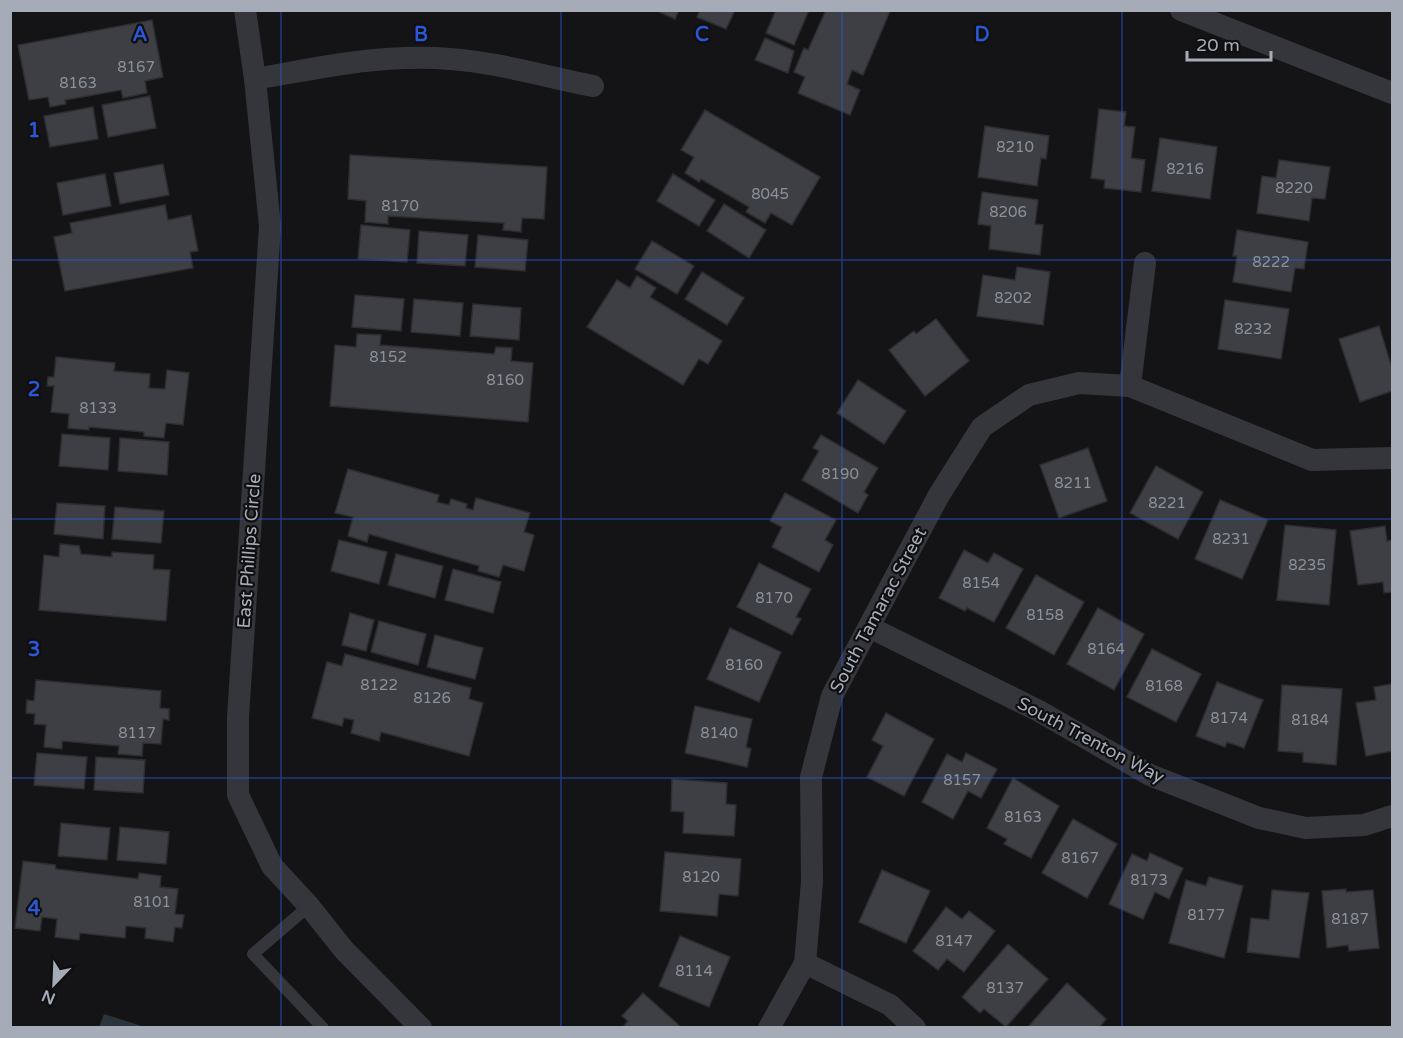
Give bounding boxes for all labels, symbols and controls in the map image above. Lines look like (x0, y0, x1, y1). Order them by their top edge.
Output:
text: A (133, 23, 148, 47)
text: B (414, 23, 428, 47)
text: C (695, 23, 709, 47)
text: D (974, 23, 990, 47)
scale bar (1187, 24, 1271, 62)
text: 20 m (1196, 34, 1240, 56)
house number: 8167 (117, 58, 155, 76)
house number: 8163 (59, 74, 97, 92)
text: 1 (28, 119, 40, 143)
house number: 8210 (996, 138, 1034, 156)
house number: 8216 (1166, 160, 1204, 178)
house number: 8220 (1275, 179, 1313, 197)
house number: 8045 (751, 185, 789, 203)
house number: 8170 (381, 197, 419, 215)
house number: 8206 (989, 203, 1027, 221)
house number: 8222 (1252, 253, 1290, 271)
house number: 8202 (994, 289, 1032, 307)
house number: 8232 (1234, 320, 1272, 338)
house number: 8152 (369, 348, 407, 366)
house number: 8160 (486, 371, 524, 389)
text: 2 (28, 378, 40, 402)
house number: 8133 (79, 399, 117, 417)
house number: 8190 (821, 465, 859, 483)
street label: East Phillips Circle (233, 473, 265, 629)
house number: 8211 (1054, 474, 1092, 492)
house number: 8221 (1148, 494, 1186, 512)
street label: South Tamarac Street (825, 523, 931, 697)
house number: 8231 (1212, 530, 1250, 548)
house number: 8235 (1288, 556, 1326, 574)
house number: 8154 (962, 574, 1000, 592)
house number: 8170 (755, 589, 793, 607)
house number: 8158 (1026, 606, 1064, 624)
text: 3 (28, 638, 40, 662)
house number: 8164 (1087, 640, 1125, 658)
house number: 8160 (725, 656, 763, 674)
house number: 8122 (360, 676, 398, 694)
house number: 8168 (1145, 677, 1183, 695)
house number: 8126 (413, 689, 451, 707)
street label: South Trenton Way (1014, 692, 1169, 788)
house number: 8174 (1210, 709, 1248, 727)
house number: 8184 (1291, 711, 1329, 729)
house number: 8117 (118, 724, 156, 742)
house number: 8140 (700, 724, 738, 742)
house number: 8157 (943, 771, 981, 789)
house number: 8163 (1004, 808, 1042, 826)
house number: 8167 (1061, 849, 1099, 867)
house number: 8120 (682, 868, 720, 886)
house number: 8173 (1130, 871, 1168, 889)
house number: 8101 (133, 893, 171, 911)
text: 4 (28, 897, 41, 921)
house number: 8177 (1187, 906, 1225, 924)
house number: 8187 (1331, 910, 1369, 928)
house number: 8147 (935, 932, 973, 950)
north arrow (24, 954, 84, 1014)
house number: 8114 (675, 962, 713, 980)
house number: 8137 (986, 979, 1024, 997)
text: N (39, 985, 58, 1009)

